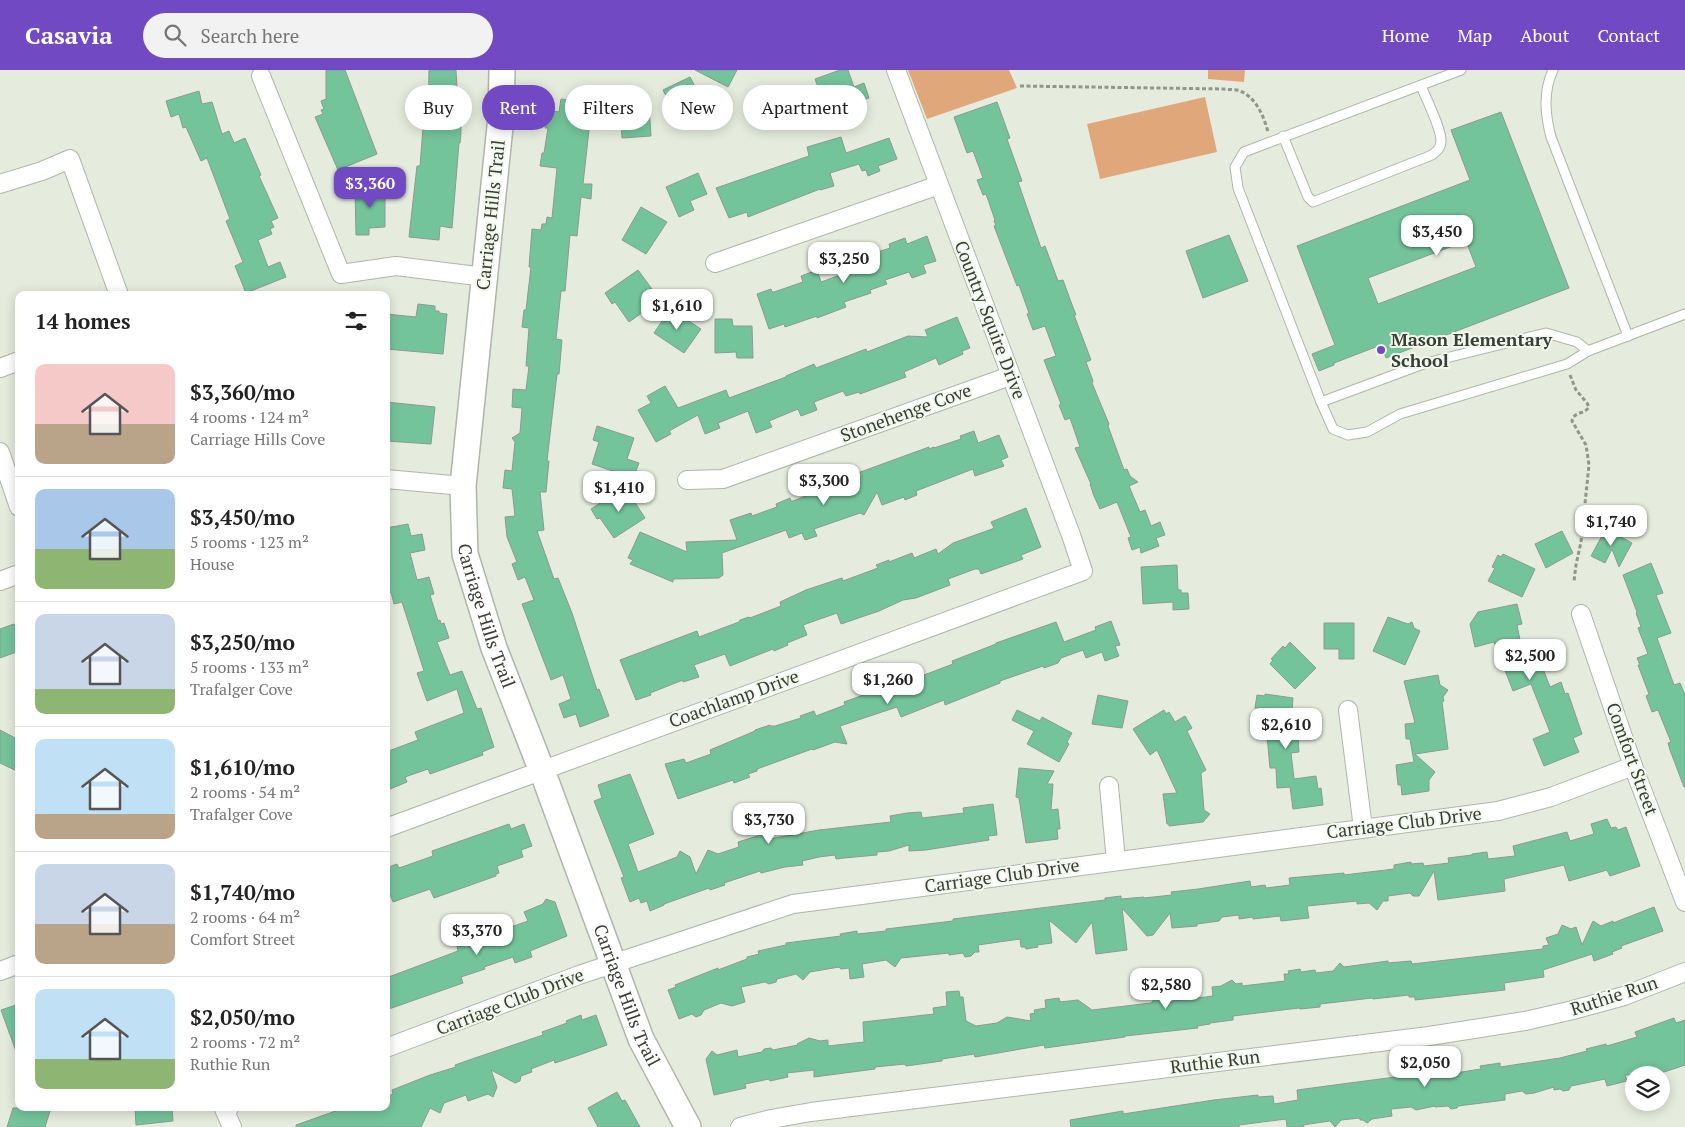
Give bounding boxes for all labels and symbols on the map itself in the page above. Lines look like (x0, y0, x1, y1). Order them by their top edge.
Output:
street label: Carriage Hills Trail (470, 139, 510, 291)
pin: $3,360 (329, 166, 411, 209)
pin: $3,450 (1396, 214, 1478, 257)
street label: Country Squire Drive (950, 237, 1032, 402)
pin: $3,250 (803, 242, 885, 284)
pin: $1,610 (636, 288, 718, 331)
place label: Mason Elementary School (1391, 327, 1553, 372)
marker: Mason Elementary School (1375, 344, 1387, 356)
street label: Stonehenge Cove (837, 377, 975, 447)
pin: $3,300 (783, 464, 865, 506)
pin: $1,410 (578, 470, 660, 513)
pin: $1,740 (1570, 504, 1652, 547)
street label: Carriage Hills Trail (454, 543, 521, 691)
pin: $2,500 (1489, 638, 1571, 681)
pin: $1,260 (847, 662, 929, 705)
street label: Coachlamp Drive (665, 663, 802, 733)
street label: Comfort Street (1601, 699, 1665, 819)
pin: $2,610 (1245, 708, 1327, 750)
street label: Carriage Club Drive (1325, 801, 1483, 843)
pin: $3,730 (728, 802, 810, 845)
street label: Carriage Club Drive (923, 852, 1081, 898)
pin: $3,370 (436, 914, 518, 956)
street label: Carriage Hills Trail (589, 920, 666, 1070)
street label: Carriage Club Drive (432, 962, 587, 1040)
pin: $2,580 (1125, 968, 1207, 1010)
street label: Ruthie Run (1567, 970, 1661, 1020)
street label: Ruthie Run (1169, 1044, 1261, 1078)
pin: $2,050 (1384, 1046, 1466, 1088)

